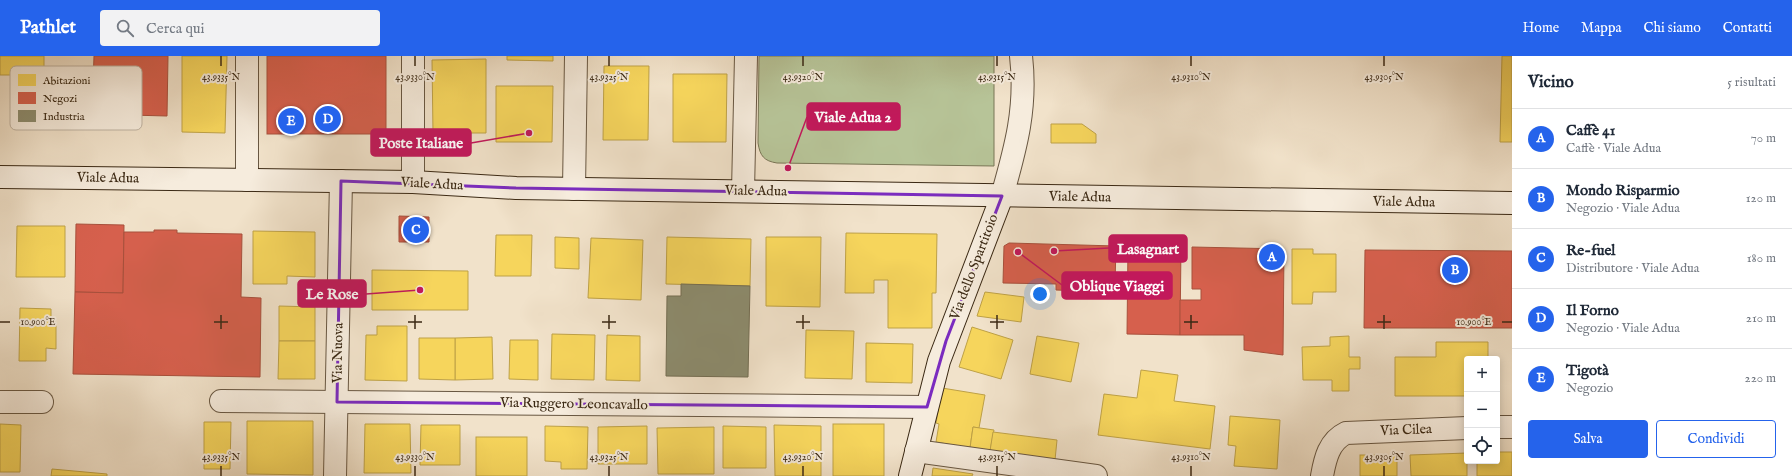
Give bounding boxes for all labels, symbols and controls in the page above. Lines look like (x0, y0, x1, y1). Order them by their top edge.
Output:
search box (100, 10, 380, 46)
text: Pathlet (20, 16, 76, 40)
icon: search (114, 17, 136, 39)
text: Cerca qui (146, 19, 205, 38)
text: Home (1523, 19, 1559, 37)
text: Mappa (1581, 19, 1622, 37)
text: Chi siamo (1644, 19, 1701, 37)
text: Contatti (1723, 19, 1772, 37)
legend (10, 66, 142, 130)
text: 43.9335°N (202, 71, 240, 84)
text: 43.9330°N (395, 71, 435, 84)
text: 43.9325°N (590, 71, 629, 84)
text: 43.9320°N (783, 71, 823, 84)
text: 43.9315°N (978, 71, 1016, 84)
text: 43.9310°N (1171, 71, 1211, 84)
text: 43.9305°N (1364, 71, 1404, 84)
text: Vicino (1528, 72, 1574, 93)
text: Abitazioni (42, 74, 90, 88)
text: 5 risultati (1727, 74, 1776, 91)
text: Negozi (43, 92, 77, 106)
callout: Viale Adua 2 (807, 103, 900, 130)
pin: D (315, 104, 341, 134)
pin: E (278, 106, 304, 136)
text: Viale Adua 2 (813, 108, 892, 127)
text: Industria (43, 110, 85, 124)
text: Caffè 41 (1566, 121, 1615, 140)
callout: Poste Italiane (371, 129, 471, 156)
text: A (1537, 130, 1545, 147)
text: 70 m (1751, 130, 1776, 147)
text: Poste Italiane (379, 134, 463, 153)
text: Caffè · Viale Adua (1566, 140, 1661, 157)
street label: Viale Adua (76, 168, 140, 188)
street label: Viale Adua (399, 173, 465, 195)
street label: Viale Adua (724, 181, 788, 201)
text: Mondo Risparmio (1566, 181, 1680, 200)
street label: Viale Adua (1048, 187, 1112, 207)
text: B (1537, 190, 1545, 207)
text: 120 m (1746, 190, 1776, 207)
street label: Viale Adua (1372, 192, 1436, 212)
text: Negozio · Viale Adua (1566, 200, 1680, 217)
street label: Via dello Spartitoio (945, 211, 1003, 323)
pin: C (403, 215, 429, 245)
callout: Lasagnart (1109, 235, 1187, 262)
text: Lasagnart (1117, 240, 1180, 259)
text: Re-fuel (1566, 241, 1615, 260)
pin: A (1259, 242, 1285, 272)
text: C (1536, 250, 1546, 267)
text: 180 m (1747, 250, 1776, 267)
pin: B (1442, 255, 1468, 285)
text: Distributore · Viale Adua (1566, 260, 1699, 277)
callout: Oblique Viaggi (1062, 272, 1172, 299)
text: Oblique Viaggi (1070, 277, 1164, 296)
callout: Le Rose (298, 280, 366, 307)
your location (1030, 284, 1050, 304)
text: Le Rose (306, 285, 358, 304)
text: Il Forno (1566, 301, 1619, 320)
text: D (1536, 310, 1546, 327)
text: 210 m (1746, 310, 1776, 327)
text: 10.900°E (20, 316, 56, 329)
text: 10.900°E (1456, 316, 1492, 329)
text: Negozio · Viale Adua (1566, 320, 1680, 337)
street label: Via Nuova (328, 322, 348, 384)
map controls (1464, 356, 1500, 464)
button: + (1464, 356, 1500, 392)
text: Tigotà (1566, 361, 1609, 380)
text: E (1536, 370, 1546, 387)
text: 220 m (1745, 370, 1776, 387)
text: Negozio (1566, 380, 1613, 397)
button: − (1464, 392, 1500, 428)
street label: Via Ruggero Leoncavallo (499, 394, 649, 414)
street label: Via Cilea (1379, 420, 1433, 440)
button: Salva (1528, 420, 1648, 458)
button: Condividi (1656, 420, 1776, 458)
button: locate (1464, 428, 1500, 464)
text: 43.9335°N (202, 451, 240, 464)
text: 43.9330°N (395, 451, 435, 464)
text: 43.9325°N (590, 451, 629, 464)
text: 43.9320°N (783, 451, 823, 464)
text: 43.9315°N (978, 451, 1016, 464)
text: 43.9310°N (1171, 451, 1211, 464)
text: 43.9305°N (1364, 451, 1404, 464)

